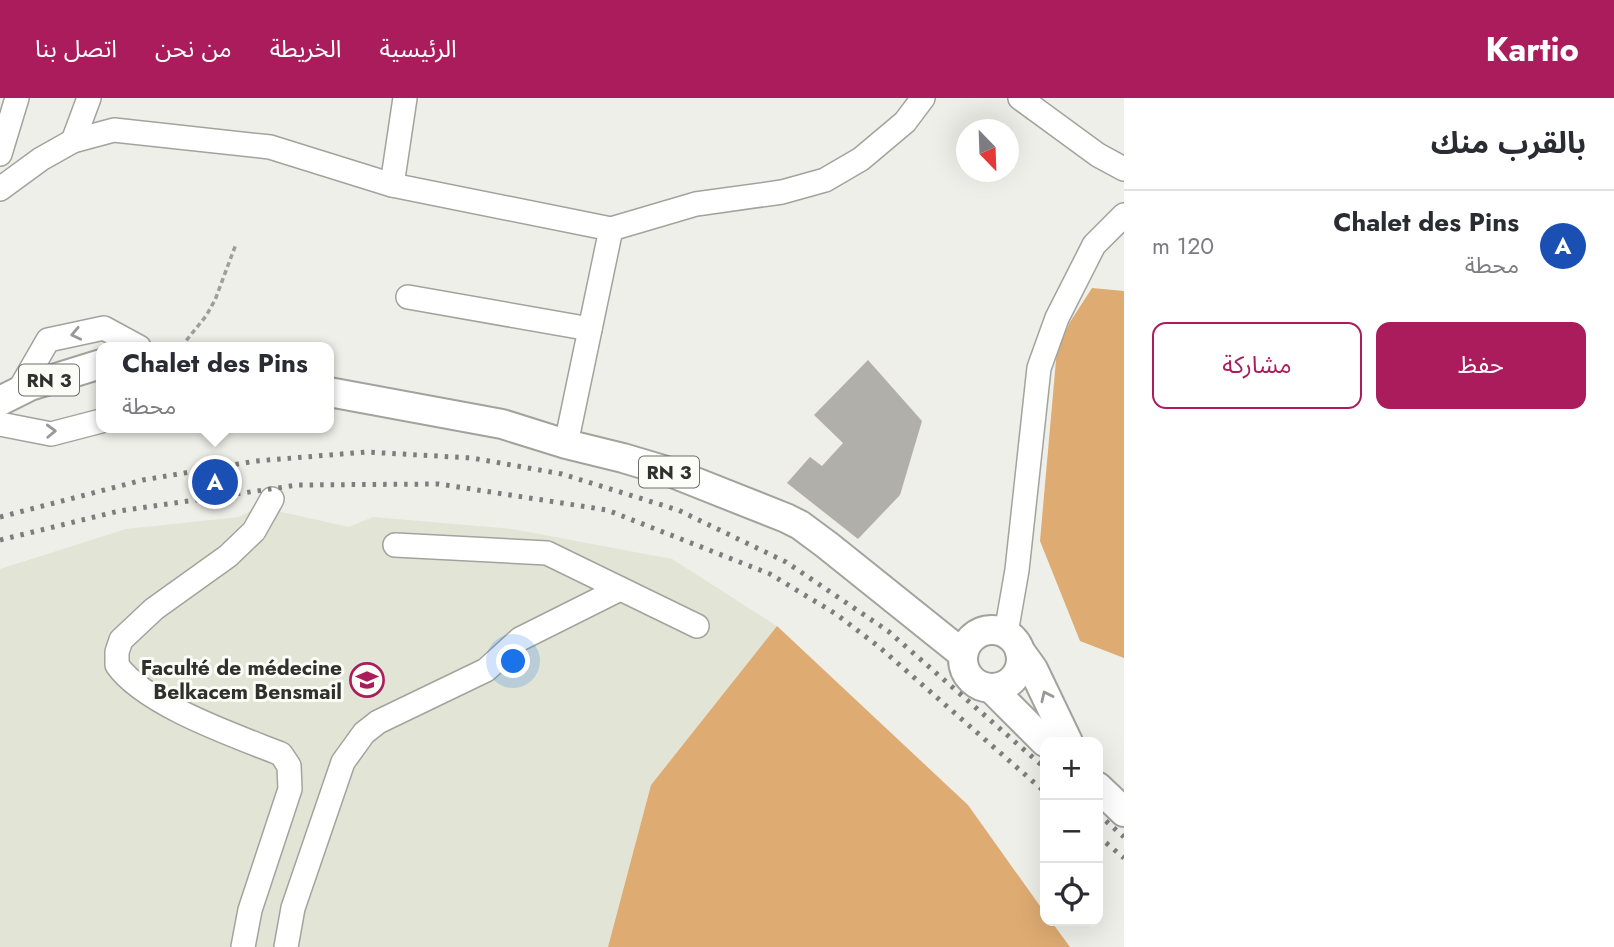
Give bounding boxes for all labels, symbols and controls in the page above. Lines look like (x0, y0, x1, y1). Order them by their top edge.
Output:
text: Kartio (1486, 26, 1579, 73)
text: اتصل بنا (35, 31, 117, 66)
text: من نحن (155, 31, 232, 66)
text: الخريطة (270, 31, 342, 66)
text: الرئيسية (380, 31, 457, 66)
north arrow (956, 119, 1019, 182)
text: بالقرب منك (1431, 121, 1586, 164)
text: Chalet des Pins (1333, 203, 1519, 241)
text: 120 m (1152, 229, 1214, 263)
text: A (1555, 229, 1571, 263)
text: محطة (1465, 248, 1519, 282)
button: مشاركة (1152, 322, 1362, 409)
button: حفظ (1376, 322, 1586, 409)
one-way arrow (70, 325, 82, 340)
popup (96, 342, 334, 433)
text: Chalet des Pins (122, 344, 308, 382)
road number: RN 3 (19, 364, 79, 396)
text: محطة (122, 389, 176, 423)
one-way arrow (46, 424, 57, 439)
pin: A (192, 456, 238, 508)
road number: RN 3 (639, 456, 699, 488)
your location (496, 644, 530, 678)
place label: Faculté de médecine Belkacem Bensmail (141, 653, 342, 707)
school or university icon: Faculté de médecine Belkacem Bensmail (348, 661, 386, 699)
one-way arrow (1040, 691, 1054, 703)
map controls (1040, 737, 1103, 926)
button: + (1040, 737, 1103, 800)
button: − (1040, 800, 1103, 863)
button: locate (1040, 863, 1103, 926)

